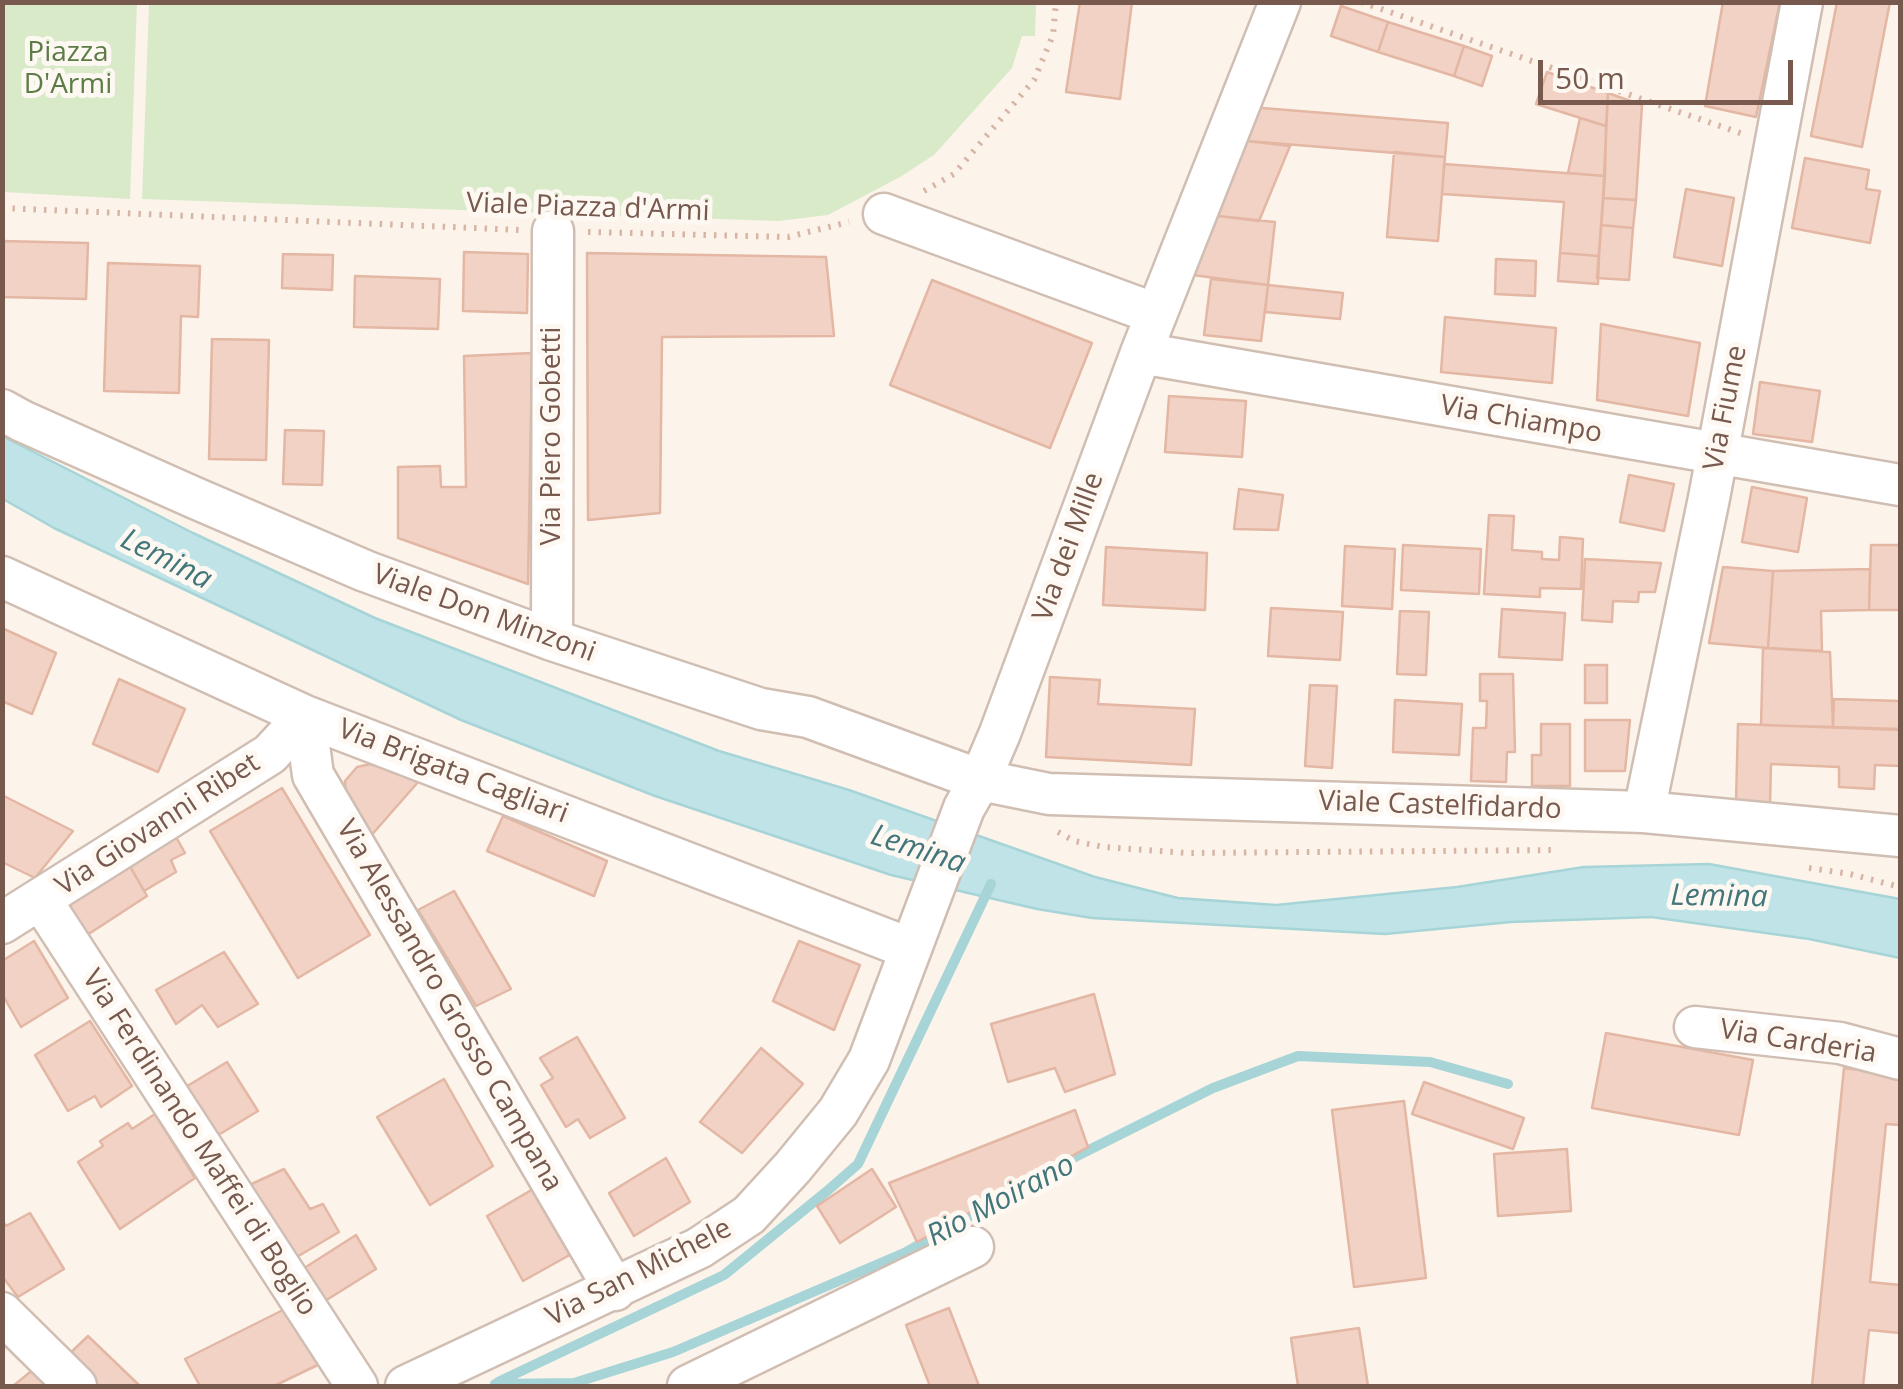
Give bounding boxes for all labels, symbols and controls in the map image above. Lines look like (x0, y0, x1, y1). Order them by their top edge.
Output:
park label: Piazza D'Armi (24, 36, 112, 102)
scale bar (1543, 40, 1798, 102)
text: 50 m (1555, 57, 1625, 98)
street label: Viale Piazza d'Armi (466, 187, 710, 229)
street label: Via Piero Gobetti (535, 327, 569, 545)
street label: Via Fiume (1697, 342, 1755, 474)
street label: Via Chiampo (1437, 389, 1605, 451)
street label: Via dei Mille (1027, 468, 1111, 626)
water label: Lemina (114, 522, 218, 598)
street label: Viale Don Minzoni (368, 558, 600, 670)
street label: Via Brigata Cagliari (333, 713, 573, 831)
street label: Via Giovanni Ribet (50, 747, 266, 903)
street label: Viale Castelfidardo (1318, 785, 1562, 827)
street label: Via Alessandro Grosso Campana (329, 814, 569, 1198)
water label: Lemina (866, 818, 970, 882)
water label: Lemina (1670, 878, 1768, 916)
street label: Via Ferdinando Maffei di Boglio (74, 964, 324, 1322)
street label: Via Carderia (1717, 1013, 1879, 1071)
water label: Rio Moirano (921, 1147, 1081, 1255)
street label: Via San Michele (541, 1212, 737, 1334)

